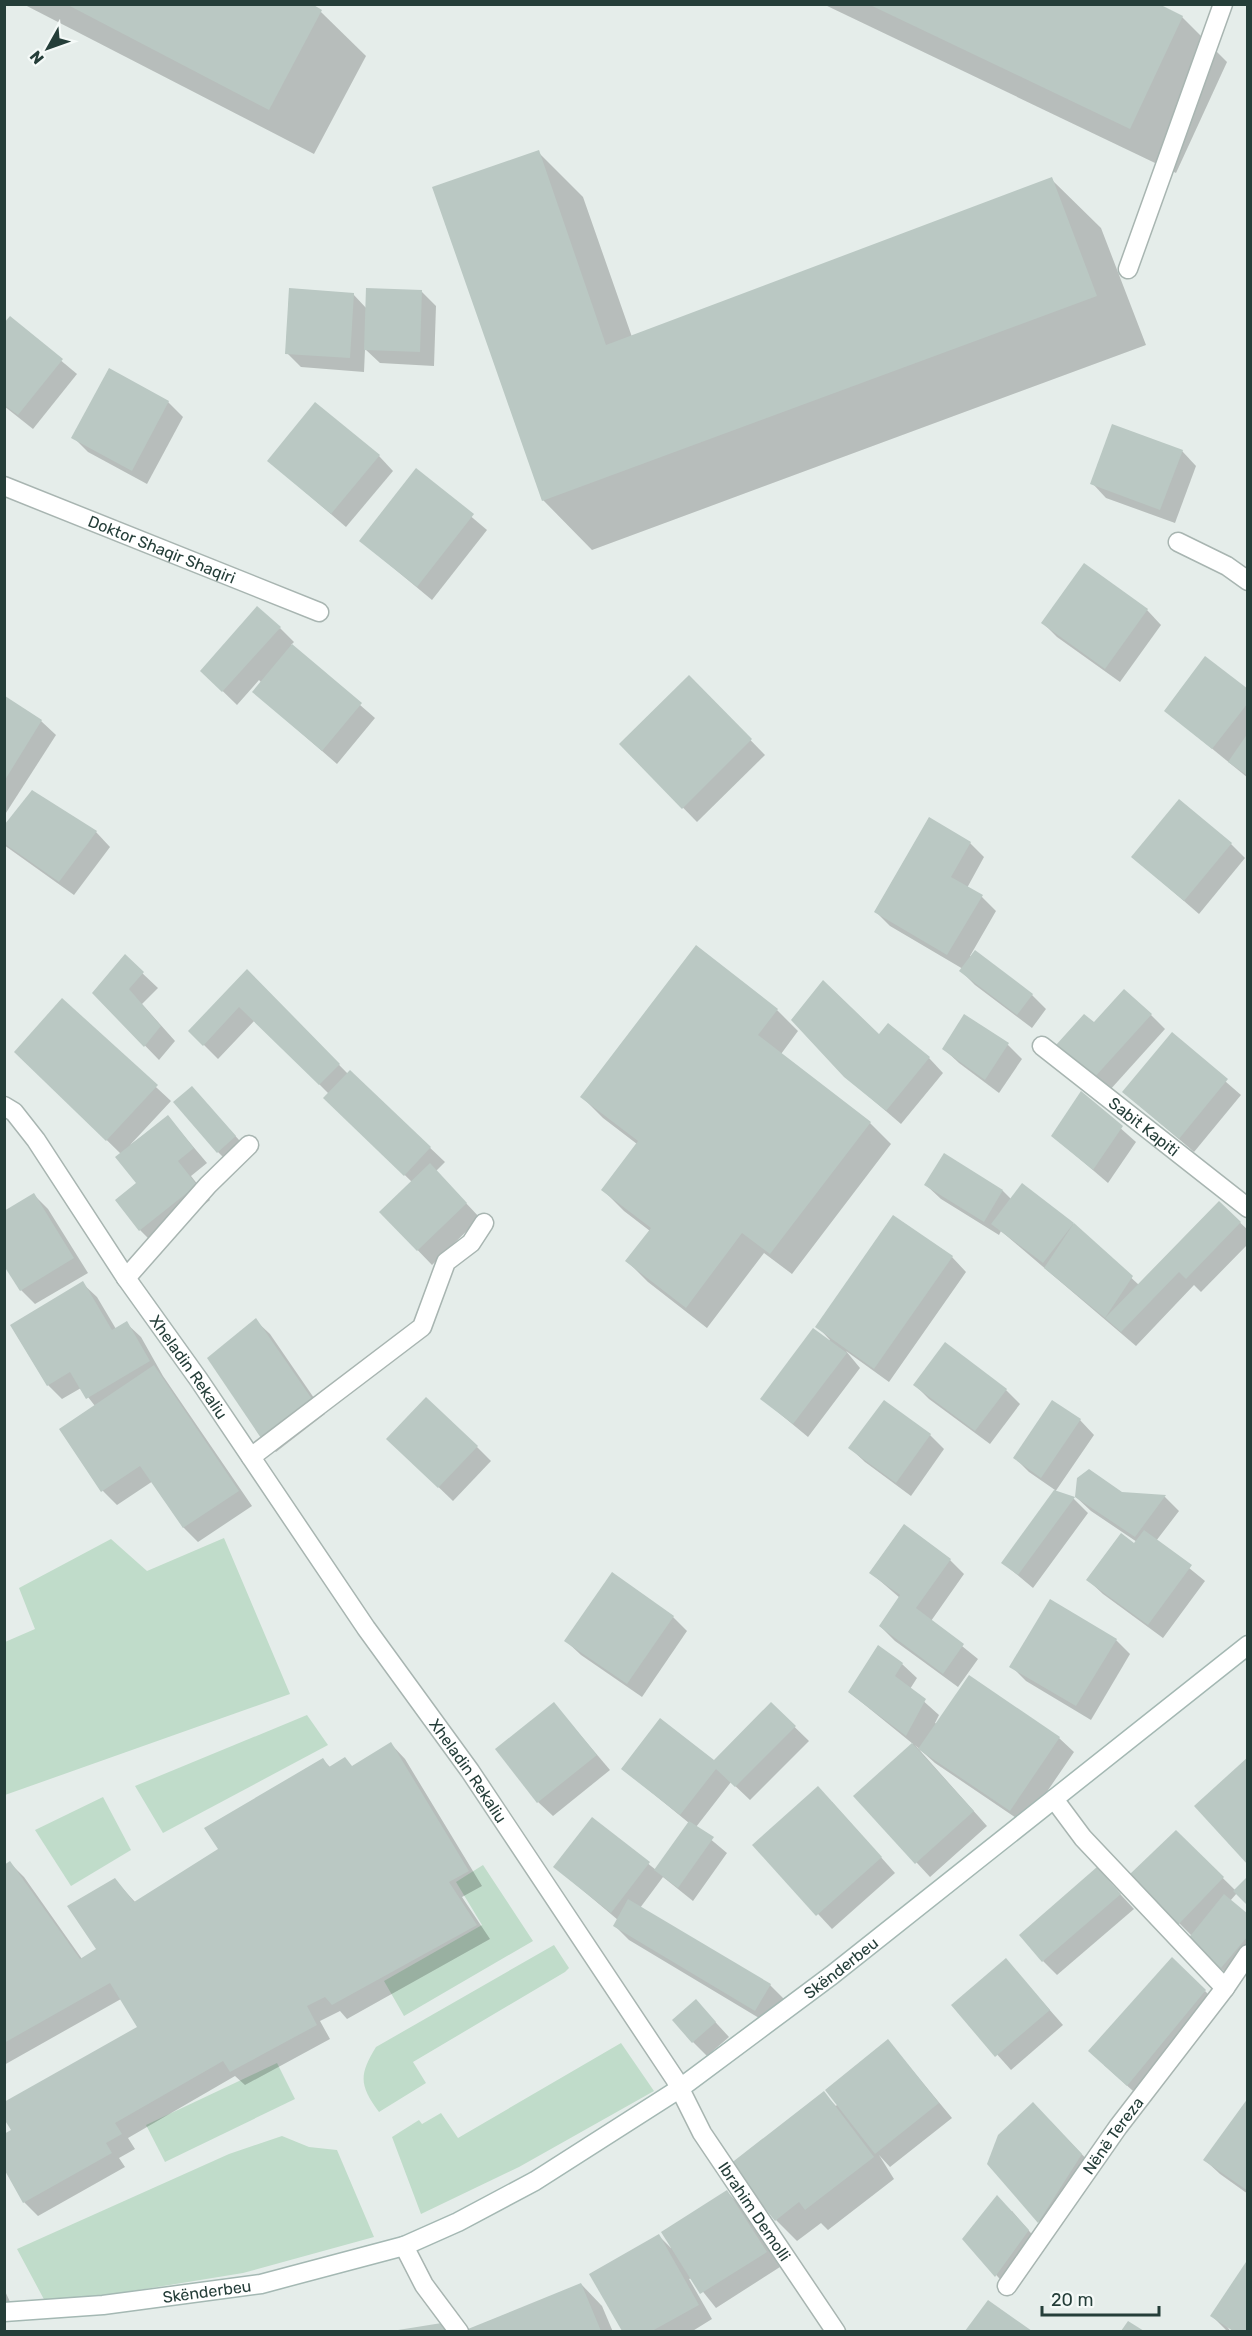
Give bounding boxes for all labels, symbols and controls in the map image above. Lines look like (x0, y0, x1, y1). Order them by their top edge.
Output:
north arrow (18, 18, 78, 78)
text: N (26, 47, 48, 68)
street label: Doktor Shaqir Shaqiri (85, 512, 238, 588)
street label: Sabit Kapiti (1105, 1093, 1183, 1160)
street label: Xheladin Rekaliu (146, 1312, 231, 1423)
street label: Xheladin Rekaliu (425, 1715, 511, 1826)
street label: Skënderbeu (800, 1933, 882, 2003)
street label: Nënë Tereza (1079, 2093, 1148, 2178)
street label: Ibrahim Demolli (714, 2158, 794, 2265)
street label: Skënderbeu (161, 2276, 252, 2307)
scale bar (1042, 2279, 1159, 2317)
text: 20 m (1051, 2289, 1093, 2311)

